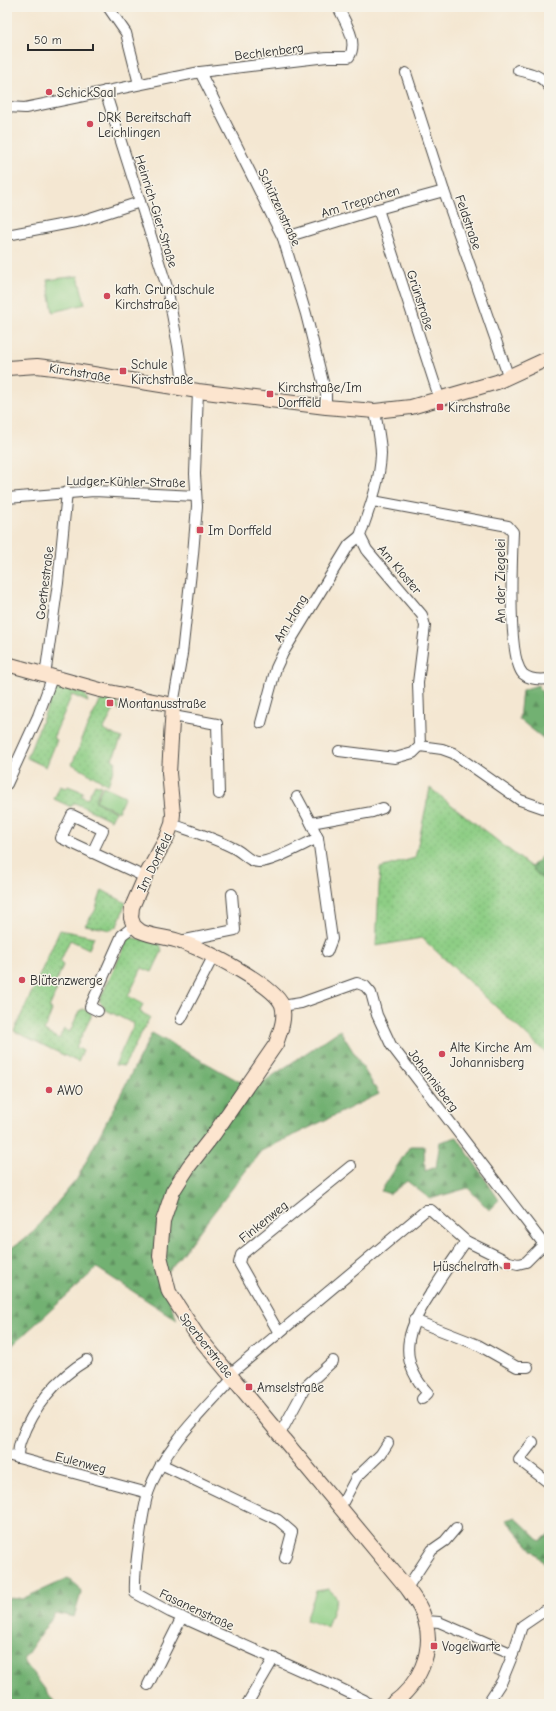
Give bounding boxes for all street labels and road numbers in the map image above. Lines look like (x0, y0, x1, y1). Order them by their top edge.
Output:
street label: Bechlenberg (234, 40, 304, 63)
street label: Heinrich-Gier-Straße (132, 153, 181, 270)
street label: Schützenstraße (255, 166, 304, 249)
street label: Am Treppchen (319, 182, 401, 221)
street label: Feldstraße (452, 193, 485, 252)
street label: Grünstraße (404, 268, 437, 333)
street label: Kirchstraße (48, 360, 112, 385)
street label: Ludger-Kühler-Straße (66, 473, 186, 490)
street label: An der Ziegelei (493, 539, 508, 623)
street label: Am Kloster (375, 542, 425, 598)
street label: Goethestraße (33, 545, 57, 621)
street label: Am Hang (270, 592, 310, 645)
street label: Im Dorffeld (134, 830, 175, 894)
street label: Johannisberg (405, 1046, 462, 1115)
street label: Finkenweg (236, 1197, 291, 1246)
street label: Sperberstraße (177, 1310, 237, 1381)
street label: Eulenweg (54, 1449, 108, 1476)
street label: Fasanenstraße (157, 1586, 237, 1633)

